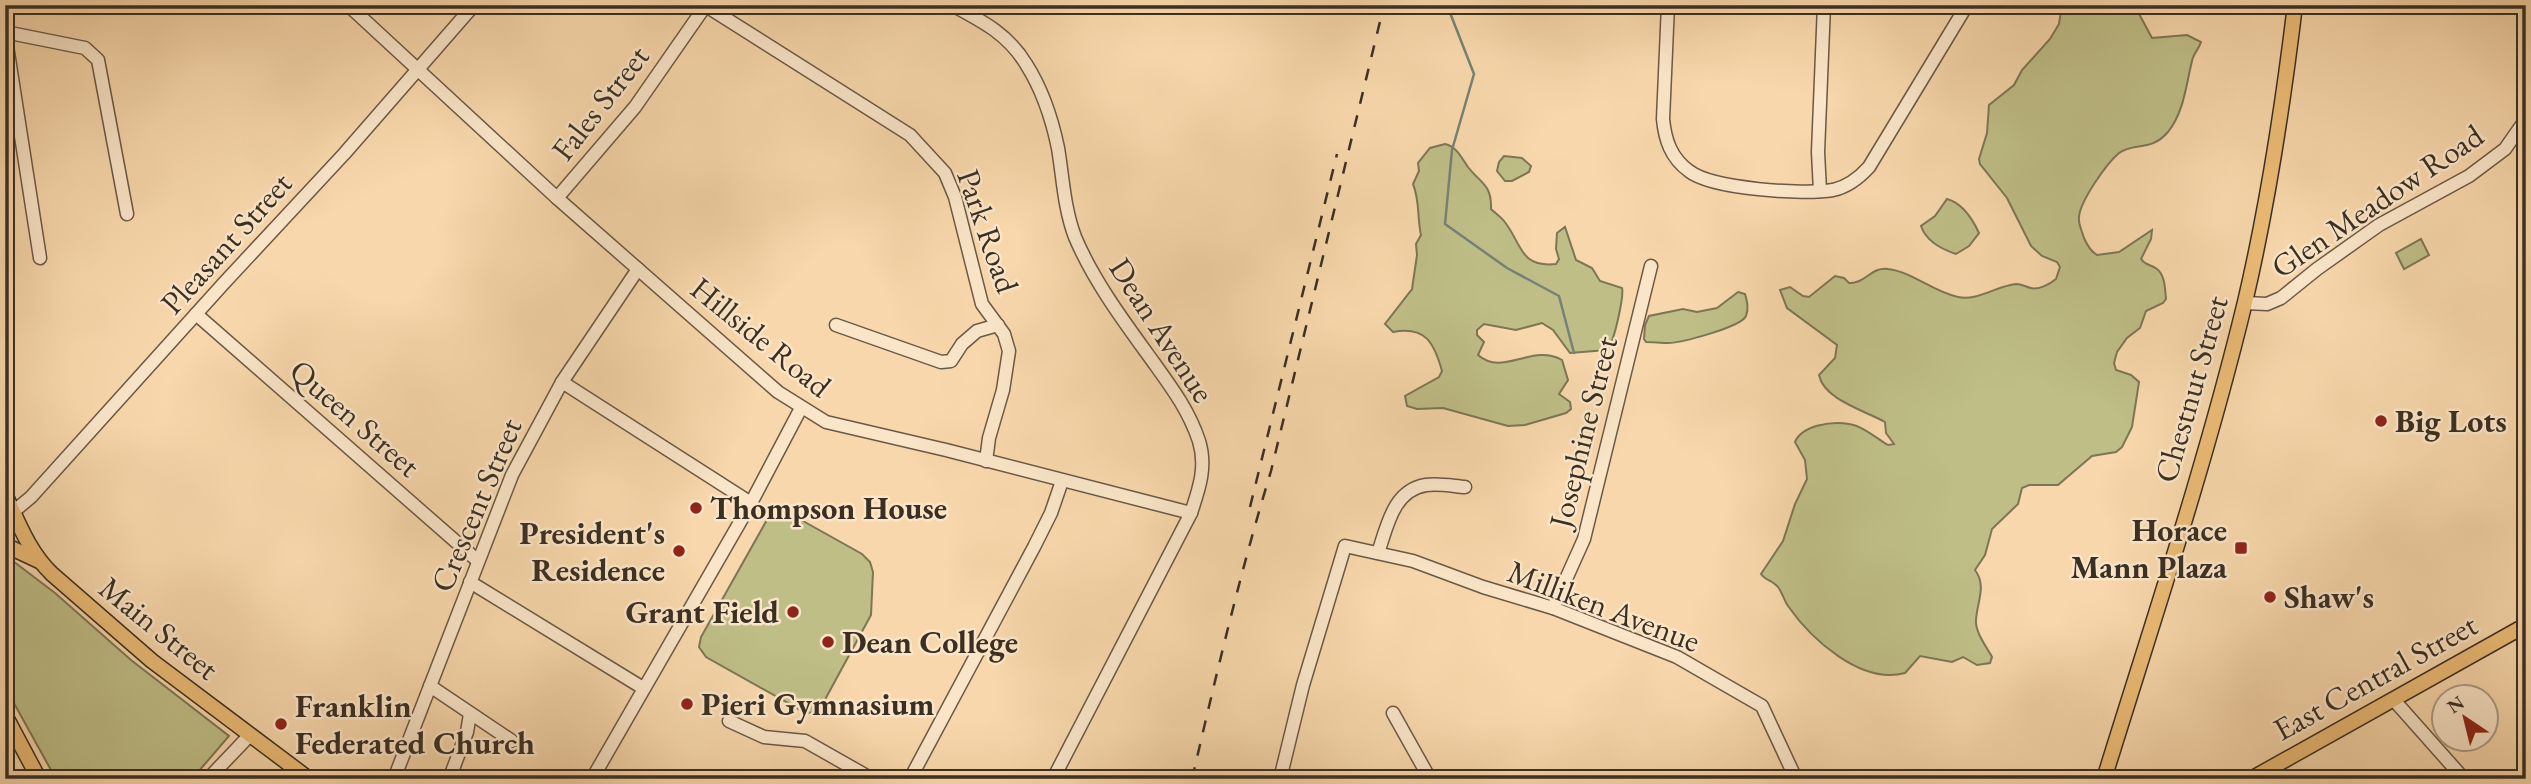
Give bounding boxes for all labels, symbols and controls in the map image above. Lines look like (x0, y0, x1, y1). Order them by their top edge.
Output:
street label: Fales Street (542, 37, 658, 169)
street label: Glen Meadow Road (2263, 114, 2492, 287)
street label: Pleasant Street (151, 163, 301, 323)
street label: Park Road (947, 164, 1029, 299)
street label: Dean Avenue (1100, 250, 1224, 410)
street label: Hillside Road (682, 267, 841, 407)
street label: Chestnut Street (2144, 291, 2238, 487)
street label: Josephine Street (1538, 332, 1627, 535)
street label: Queen Street (281, 350, 429, 486)
place label: Big Lots (2395, 400, 2507, 442)
street label: Crescent Street (421, 412, 531, 598)
marker: Big Lots (2373, 413, 2389, 429)
place label: Thompson House (710, 487, 947, 529)
marker: Thompson House (688, 500, 704, 516)
place label: Horace Mann Plaza (2071, 509, 2228, 588)
place label: President's Residence (519, 512, 665, 591)
marker: Horace Mann Plaza (2233, 540, 2249, 556)
marker: President's Residence (671, 543, 687, 559)
street label: Milliken Avenue (1502, 550, 1706, 662)
street label: Main Street (90, 567, 228, 689)
place label: Shaw's (2284, 576, 2374, 618)
marker: Shaw's (2262, 589, 2278, 605)
place label: Grant Field (625, 591, 779, 633)
marker: Grant Field (785, 604, 801, 620)
street label: East Central Street (2266, 604, 2484, 750)
place label: Dean College (842, 621, 1018, 663)
marker: Dean College (820, 634, 836, 650)
north arrow (2430, 682, 2500, 752)
place label: Pieri Gymnasium (701, 683, 934, 725)
place label: Franklin Federated Church (295, 685, 535, 764)
text: N (2442, 689, 2470, 719)
marker: Pieri Gymnasium (679, 696, 695, 712)
marker: Franklin Federated Church (273, 716, 289, 732)

